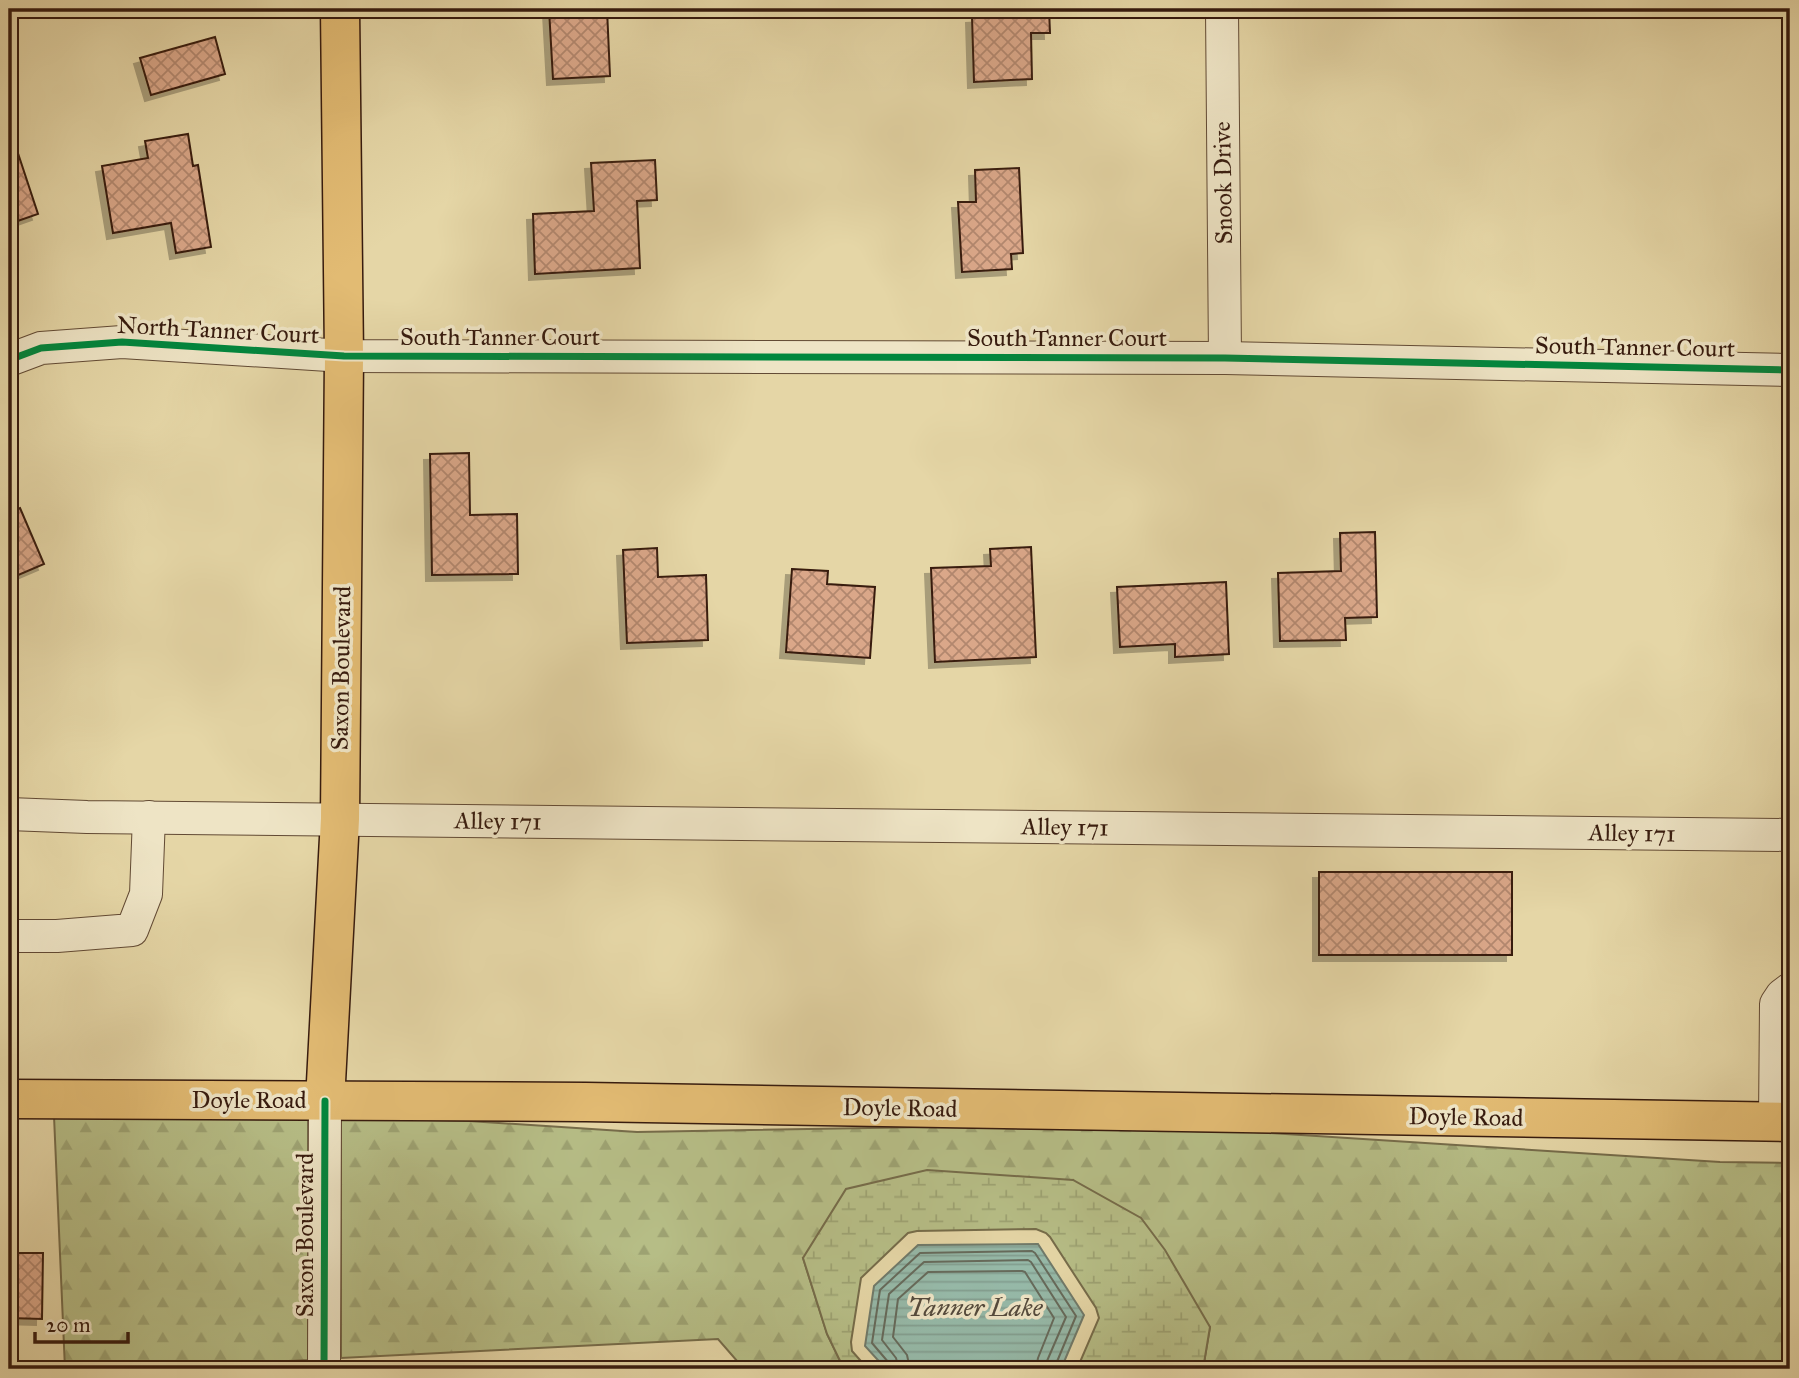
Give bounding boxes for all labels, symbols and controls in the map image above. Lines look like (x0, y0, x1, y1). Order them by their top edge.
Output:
street label: Snook Drive (1207, 121, 1239, 245)
street label: North Tanner Court (116, 310, 320, 350)
street label: South Tanner Court (400, 322, 601, 352)
street label: South Tanner Court (967, 323, 1168, 353)
street label: South Tanner Court (1535, 330, 1736, 364)
street label: Saxon Boulevard (325, 585, 357, 751)
street label: Alley 171 (453, 805, 542, 837)
street label: Alley 171 (1020, 811, 1109, 843)
street label: Alley 171 (1587, 817, 1676, 849)
street label: Doyle Road (192, 1085, 306, 1115)
street label: Doyle Road (842, 1092, 958, 1124)
street label: Doyle Road (1408, 1101, 1524, 1133)
street label: Saxon Boulevard (290, 1153, 320, 1317)
water label: Tanner Lake (908, 1291, 1044, 1323)
scale bar (35, 1301, 128, 1345)
text: 20 m (46, 1312, 91, 1338)

